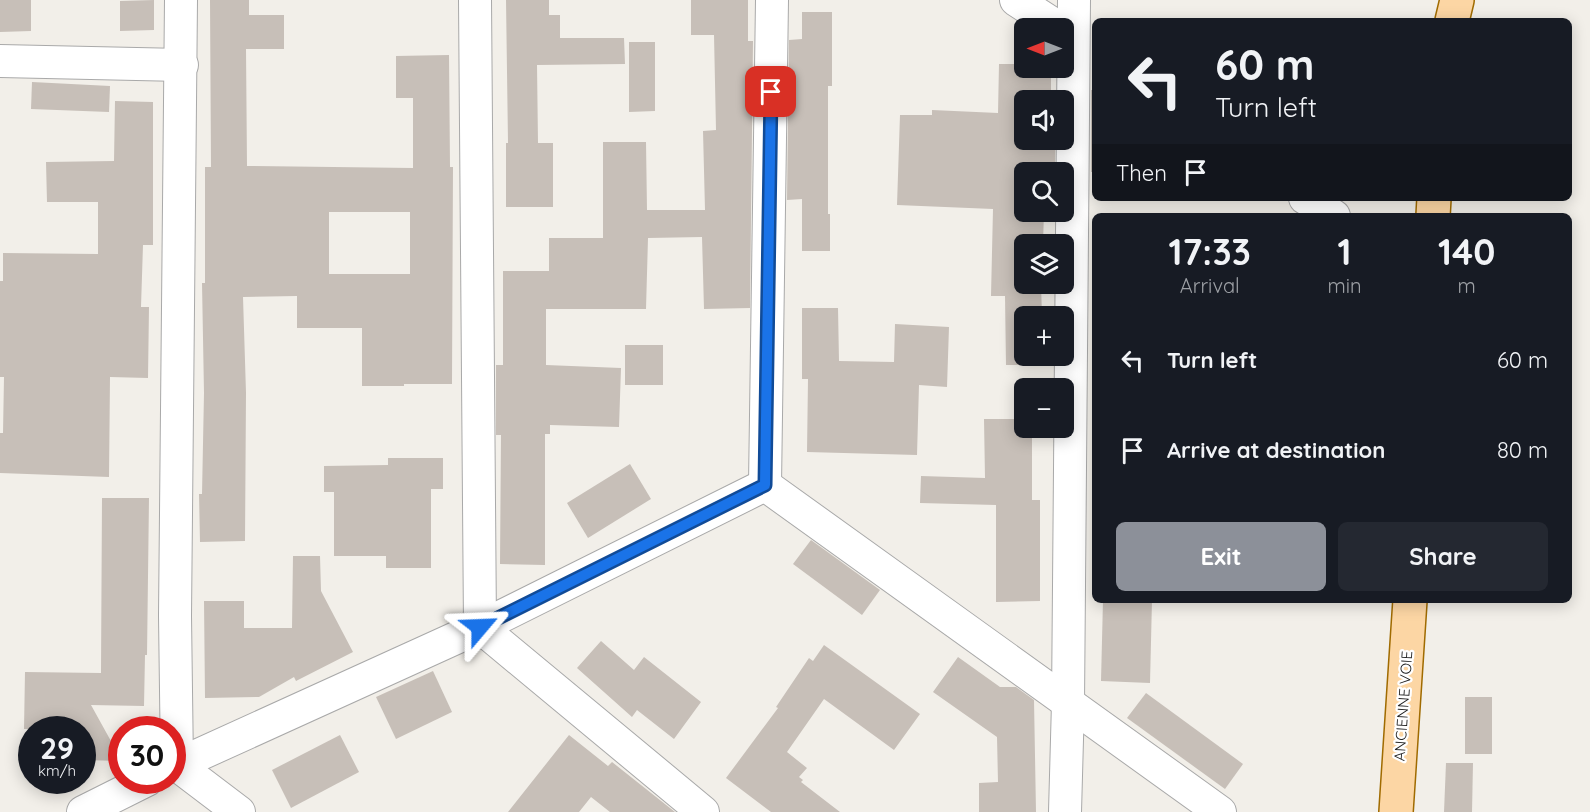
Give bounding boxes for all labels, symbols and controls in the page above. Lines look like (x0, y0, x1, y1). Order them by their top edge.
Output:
north arrow (1014, 18, 1074, 78)
map controls (1014, 18, 1074, 438)
text: 60 m (1215, 38, 1315, 91)
icon: left (1116, 42, 1194, 120)
pin (745, 66, 796, 117)
icon: arrive (754, 75, 787, 108)
button: sound (1014, 90, 1074, 150)
text: Turn left (1215, 90, 1317, 124)
icon: arrive (1179, 156, 1212, 189)
text: Then (1116, 159, 1167, 187)
button: search (1014, 162, 1074, 222)
text: 17:33 (1169, 229, 1251, 274)
text: 1 (1337, 229, 1351, 274)
text: 140 (1438, 229, 1495, 274)
button: layers (1014, 234, 1074, 294)
text: Arrival (1180, 273, 1240, 298)
text: min (1327, 273, 1362, 298)
text: m (1458, 273, 1476, 298)
button: + (1014, 306, 1074, 366)
icon: left (1116, 344, 1149, 377)
text: Turn left (1167, 346, 1257, 374)
text: 60 m (1497, 346, 1548, 374)
button: − (1014, 378, 1074, 438)
icon: arrive (1116, 434, 1149, 467)
text: Arrive at destination (1167, 436, 1385, 464)
text: 80 m (1497, 436, 1548, 464)
button: Exit (1116, 522, 1326, 591)
button: Share (1338, 522, 1548, 591)
position arrow (448, 595, 512, 659)
street label: ANCIENNE VOIE (1390, 650, 1416, 762)
speed limit sign: 30 (108, 716, 186, 794)
text: 29 (40, 729, 74, 767)
text: km/h (38, 761, 76, 780)

